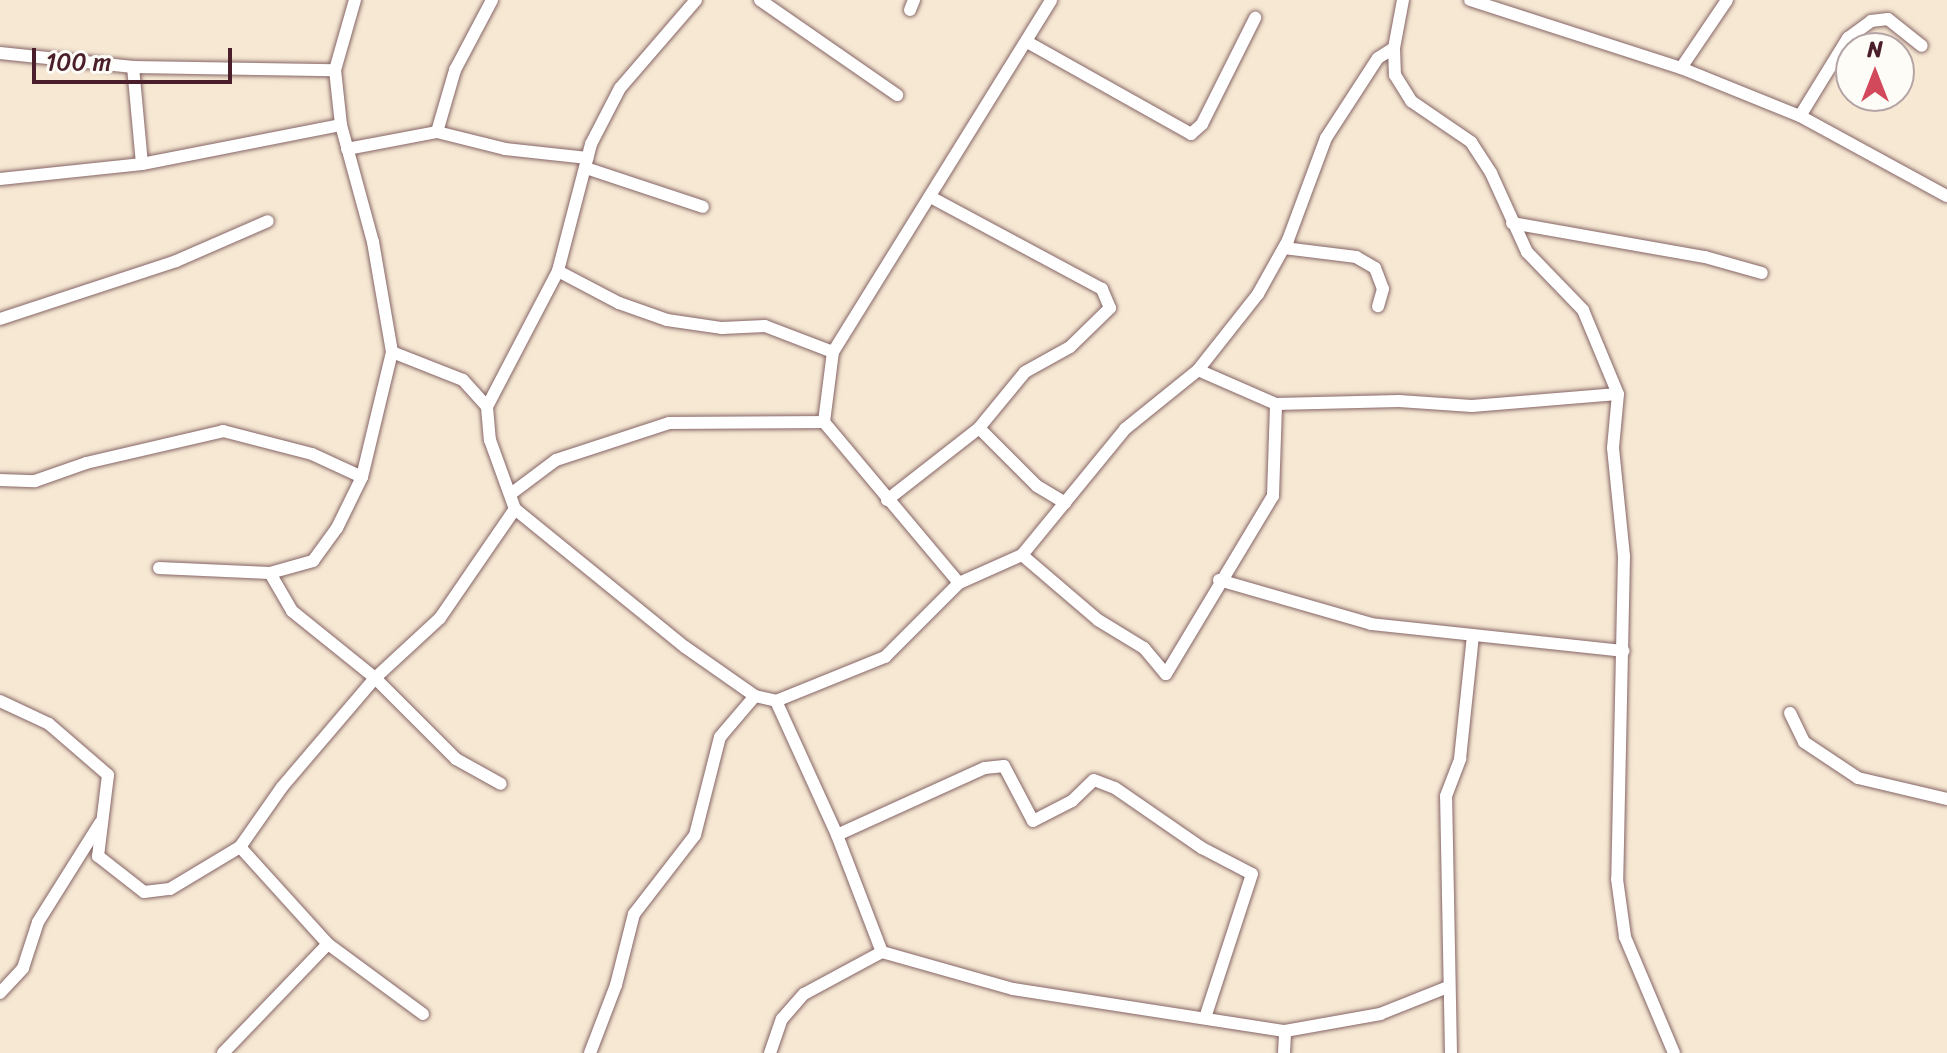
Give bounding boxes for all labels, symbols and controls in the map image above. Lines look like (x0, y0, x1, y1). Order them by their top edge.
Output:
text: N (1867, 30, 1883, 69)
scale bar (36, 32, 236, 82)
north arrow (1835, 32, 1915, 112)
text: 100 m (46, 41, 111, 83)

